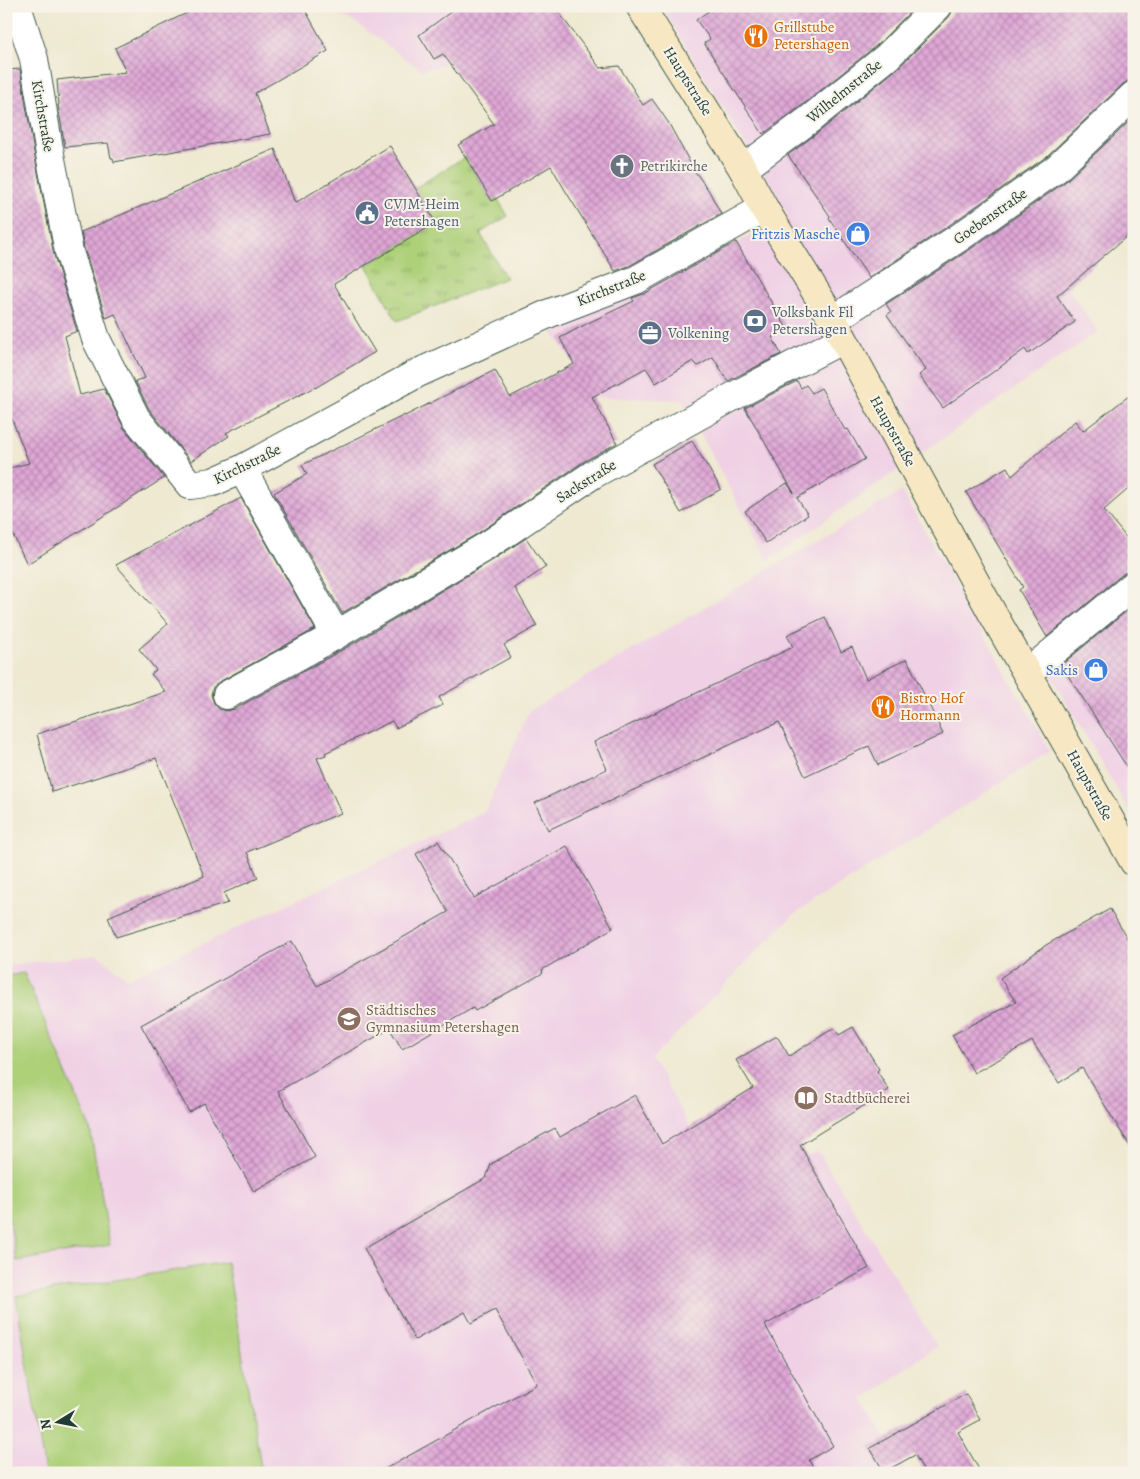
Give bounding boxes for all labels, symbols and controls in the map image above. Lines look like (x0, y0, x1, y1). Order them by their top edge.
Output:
place label: Grillstube Petershagen (774, 17, 849, 54)
restaurant icon: Grillstube Petershagen (743, 23, 769, 49)
street label: Hauptstraße (659, 43, 717, 120)
street label: Wilhelmstraße (801, 54, 886, 128)
street label: Kirchstraße (27, 78, 59, 154)
church icon: Petrikirche (609, 153, 635, 179)
place label: Petrikirche (640, 156, 708, 176)
street label: Goebenstraße (949, 183, 1031, 249)
place label: CVJM-Heim Petershagen (384, 194, 460, 231)
public building icon: CVJM-Heim Petershagen (354, 200, 380, 226)
shop icon: Fritzis Masche (845, 221, 871, 247)
place label: Fritzis Masche (751, 224, 840, 244)
street label: Kirchstraße (574, 265, 649, 311)
place label: Volksbank Fil Petershagen (771, 302, 854, 339)
bank icon: Volksbank Fil Petershagen (742, 308, 768, 334)
office icon: Volkening (637, 320, 663, 346)
place label: Volkening (667, 323, 730, 343)
street label: Hauptstraße (865, 392, 921, 470)
street label: Kirchstraße (210, 439, 284, 489)
street label: Sackstraße (552, 454, 620, 507)
shop icon: Sakis (1083, 657, 1109, 683)
place label: Sakis (1046, 660, 1078, 680)
place label: Bistro Hof Hormann (900, 688, 966, 725)
restaurant icon: Bistro Hof Hormann (870, 694, 896, 720)
street label: Hauptstraße (1062, 746, 1118, 824)
place label: Städtisches Gymnasium Petershagen (366, 1000, 519, 1037)
school or university icon: Städtisches Gymnasium Petershagen (336, 1006, 362, 1032)
library icon: Stadtbücherei (793, 1085, 819, 1111)
place label: Stadtbücherei (824, 1088, 910, 1108)
north arrow (32, 1396, 82, 1446)
text: N (35, 1417, 56, 1431)

